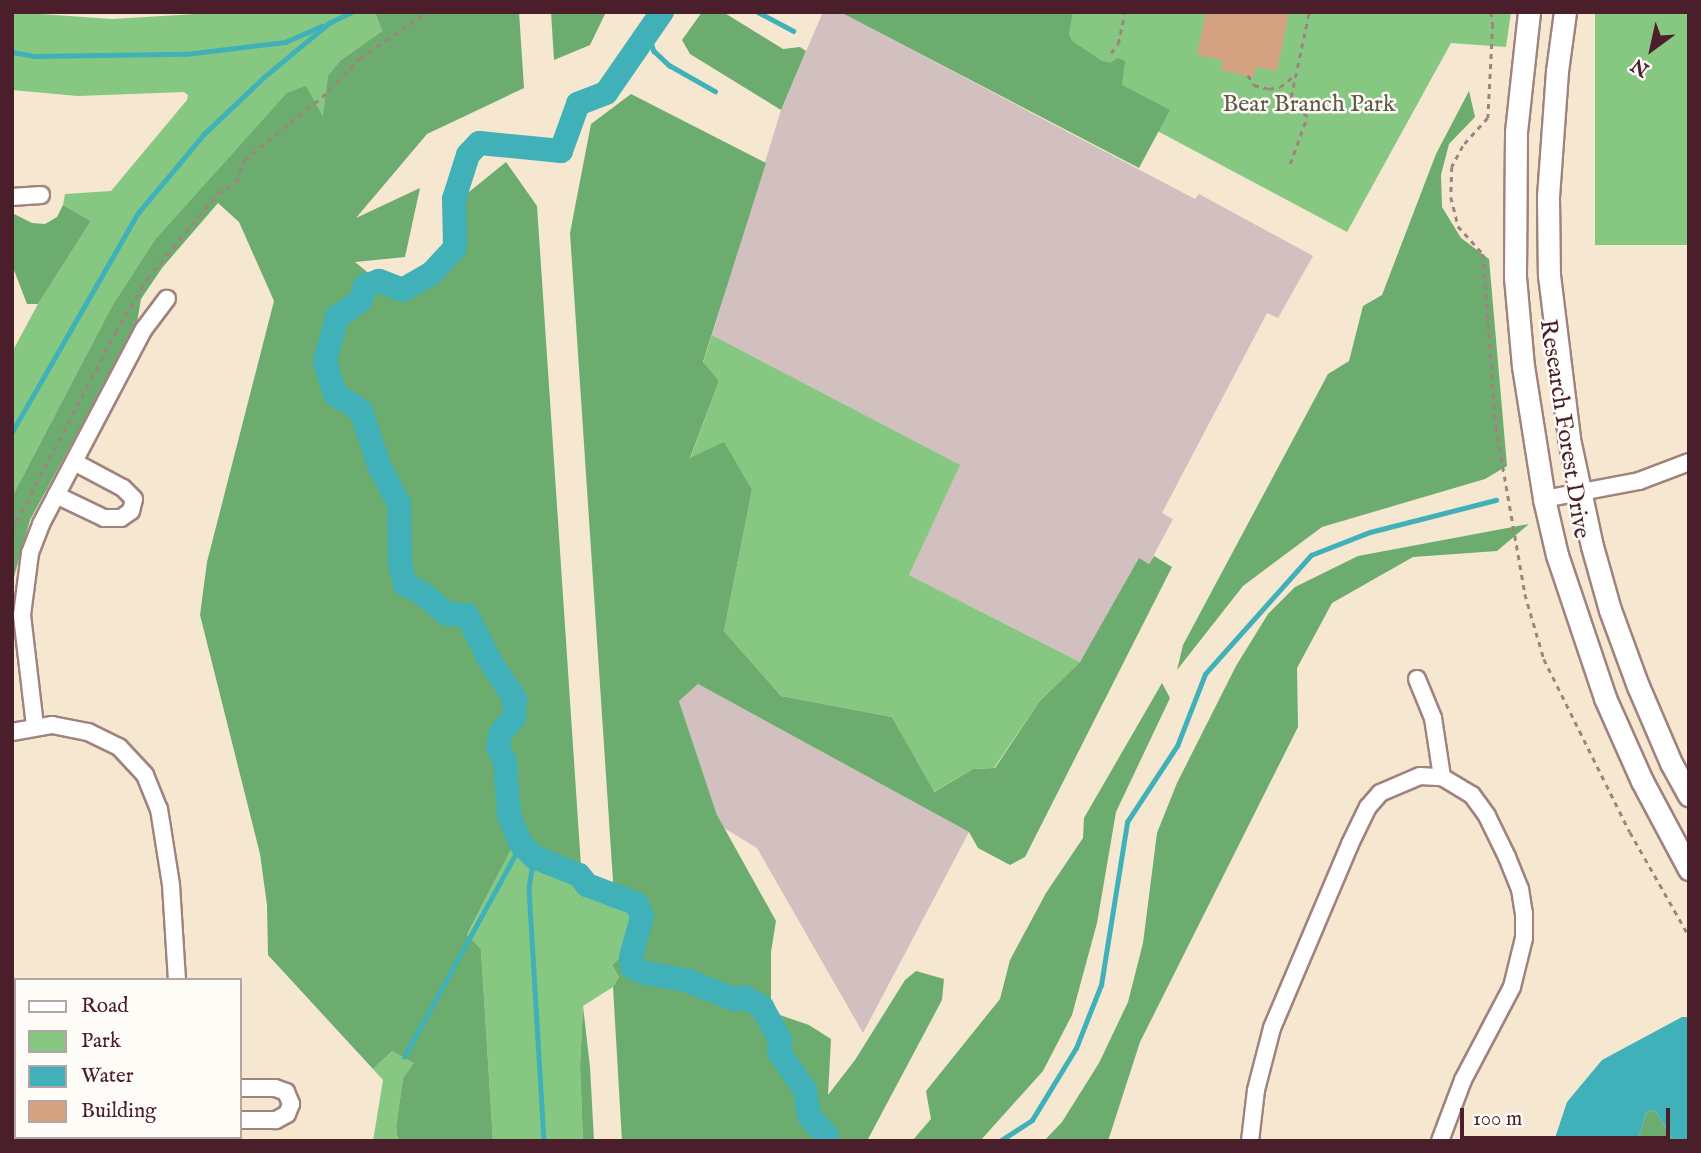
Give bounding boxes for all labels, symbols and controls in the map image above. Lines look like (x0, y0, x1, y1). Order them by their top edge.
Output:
north arrow (1617, 14, 1687, 84)
text: N (1627, 52, 1654, 81)
park label: Bear Branch Park (1222, 91, 1396, 119)
street label: Research Forest Drive (1532, 317, 1596, 541)
legend (14, 978, 242, 1139)
text: Road (81, 993, 128, 1020)
text: Park (81, 1028, 121, 1055)
text: Water (81, 1063, 133, 1090)
scale bar (1463, 1094, 1673, 1138)
text: Building (81, 1098, 156, 1125)
text: 100 m (1473, 1106, 1522, 1133)

